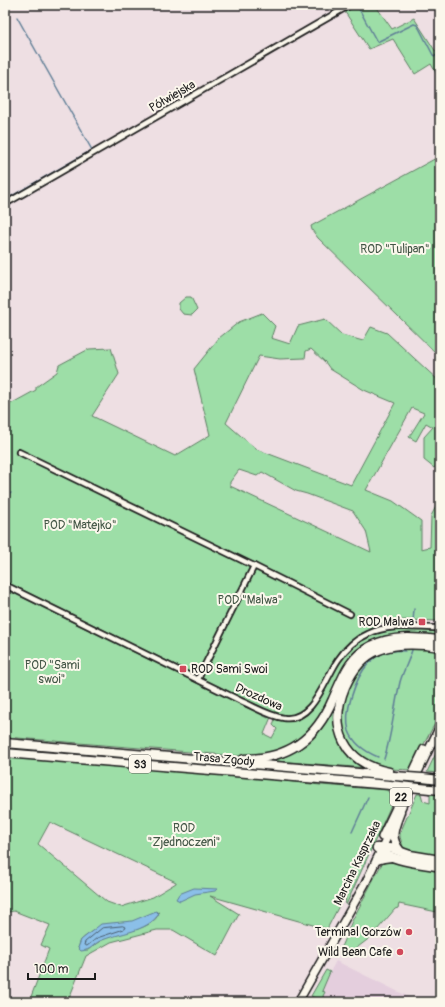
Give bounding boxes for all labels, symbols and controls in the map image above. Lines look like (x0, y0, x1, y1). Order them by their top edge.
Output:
street label: Półwiejska (146, 77, 198, 116)
park label: ROD "Tulipan" (360, 242, 430, 257)
park label: POD "Matejko" (43, 518, 117, 533)
park label: POD "Malwa" (218, 593, 282, 608)
place label: ROD Malwa (359, 615, 414, 630)
marker: ROD Malwa (417, 617, 427, 627)
park label: POD "Sami swoi" (25, 658, 79, 687)
place label: ROD Sami Swoi (191, 662, 267, 677)
marker: ROD Sami Swoi (178, 664, 188, 674)
street label: Drozdowa (233, 680, 285, 715)
street label: Trasa Zgody (193, 749, 255, 770)
road number: S3 (129, 755, 151, 773)
road number: 22 (390, 788, 412, 806)
street label: Marcina Kasprzaka (331, 818, 385, 908)
park label: ROD "Zjednoczeni" (148, 821, 220, 850)
place label: Terminal Gorzów (315, 925, 401, 940)
marker: Terminal Gorzów (404, 927, 414, 937)
place label: Wild Bean Cafe (318, 945, 392, 960)
marker: Wild Bean Cafe (395, 947, 405, 957)
scale bar (28, 955, 95, 981)
text: 100 m (34, 962, 69, 977)

